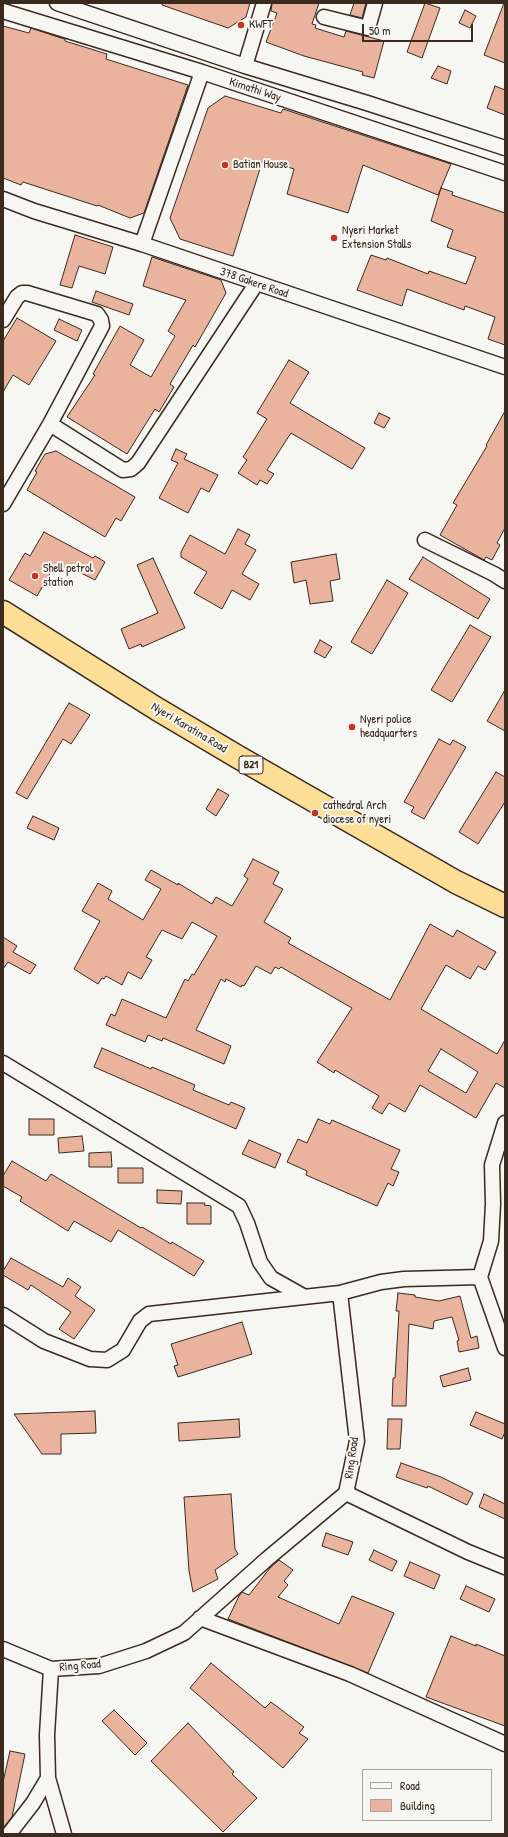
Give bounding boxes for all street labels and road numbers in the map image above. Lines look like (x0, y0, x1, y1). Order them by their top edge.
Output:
street label: Kimathi Way (227, 75, 283, 105)
street label: 378 Gakere Road (218, 265, 290, 301)
street label: Nyeri Karatina Road (148, 700, 230, 756)
road number: B21 (239, 756, 263, 774)
street label: Ring Road (342, 1437, 362, 1479)
street label: Ring Road (59, 1657, 101, 1675)

